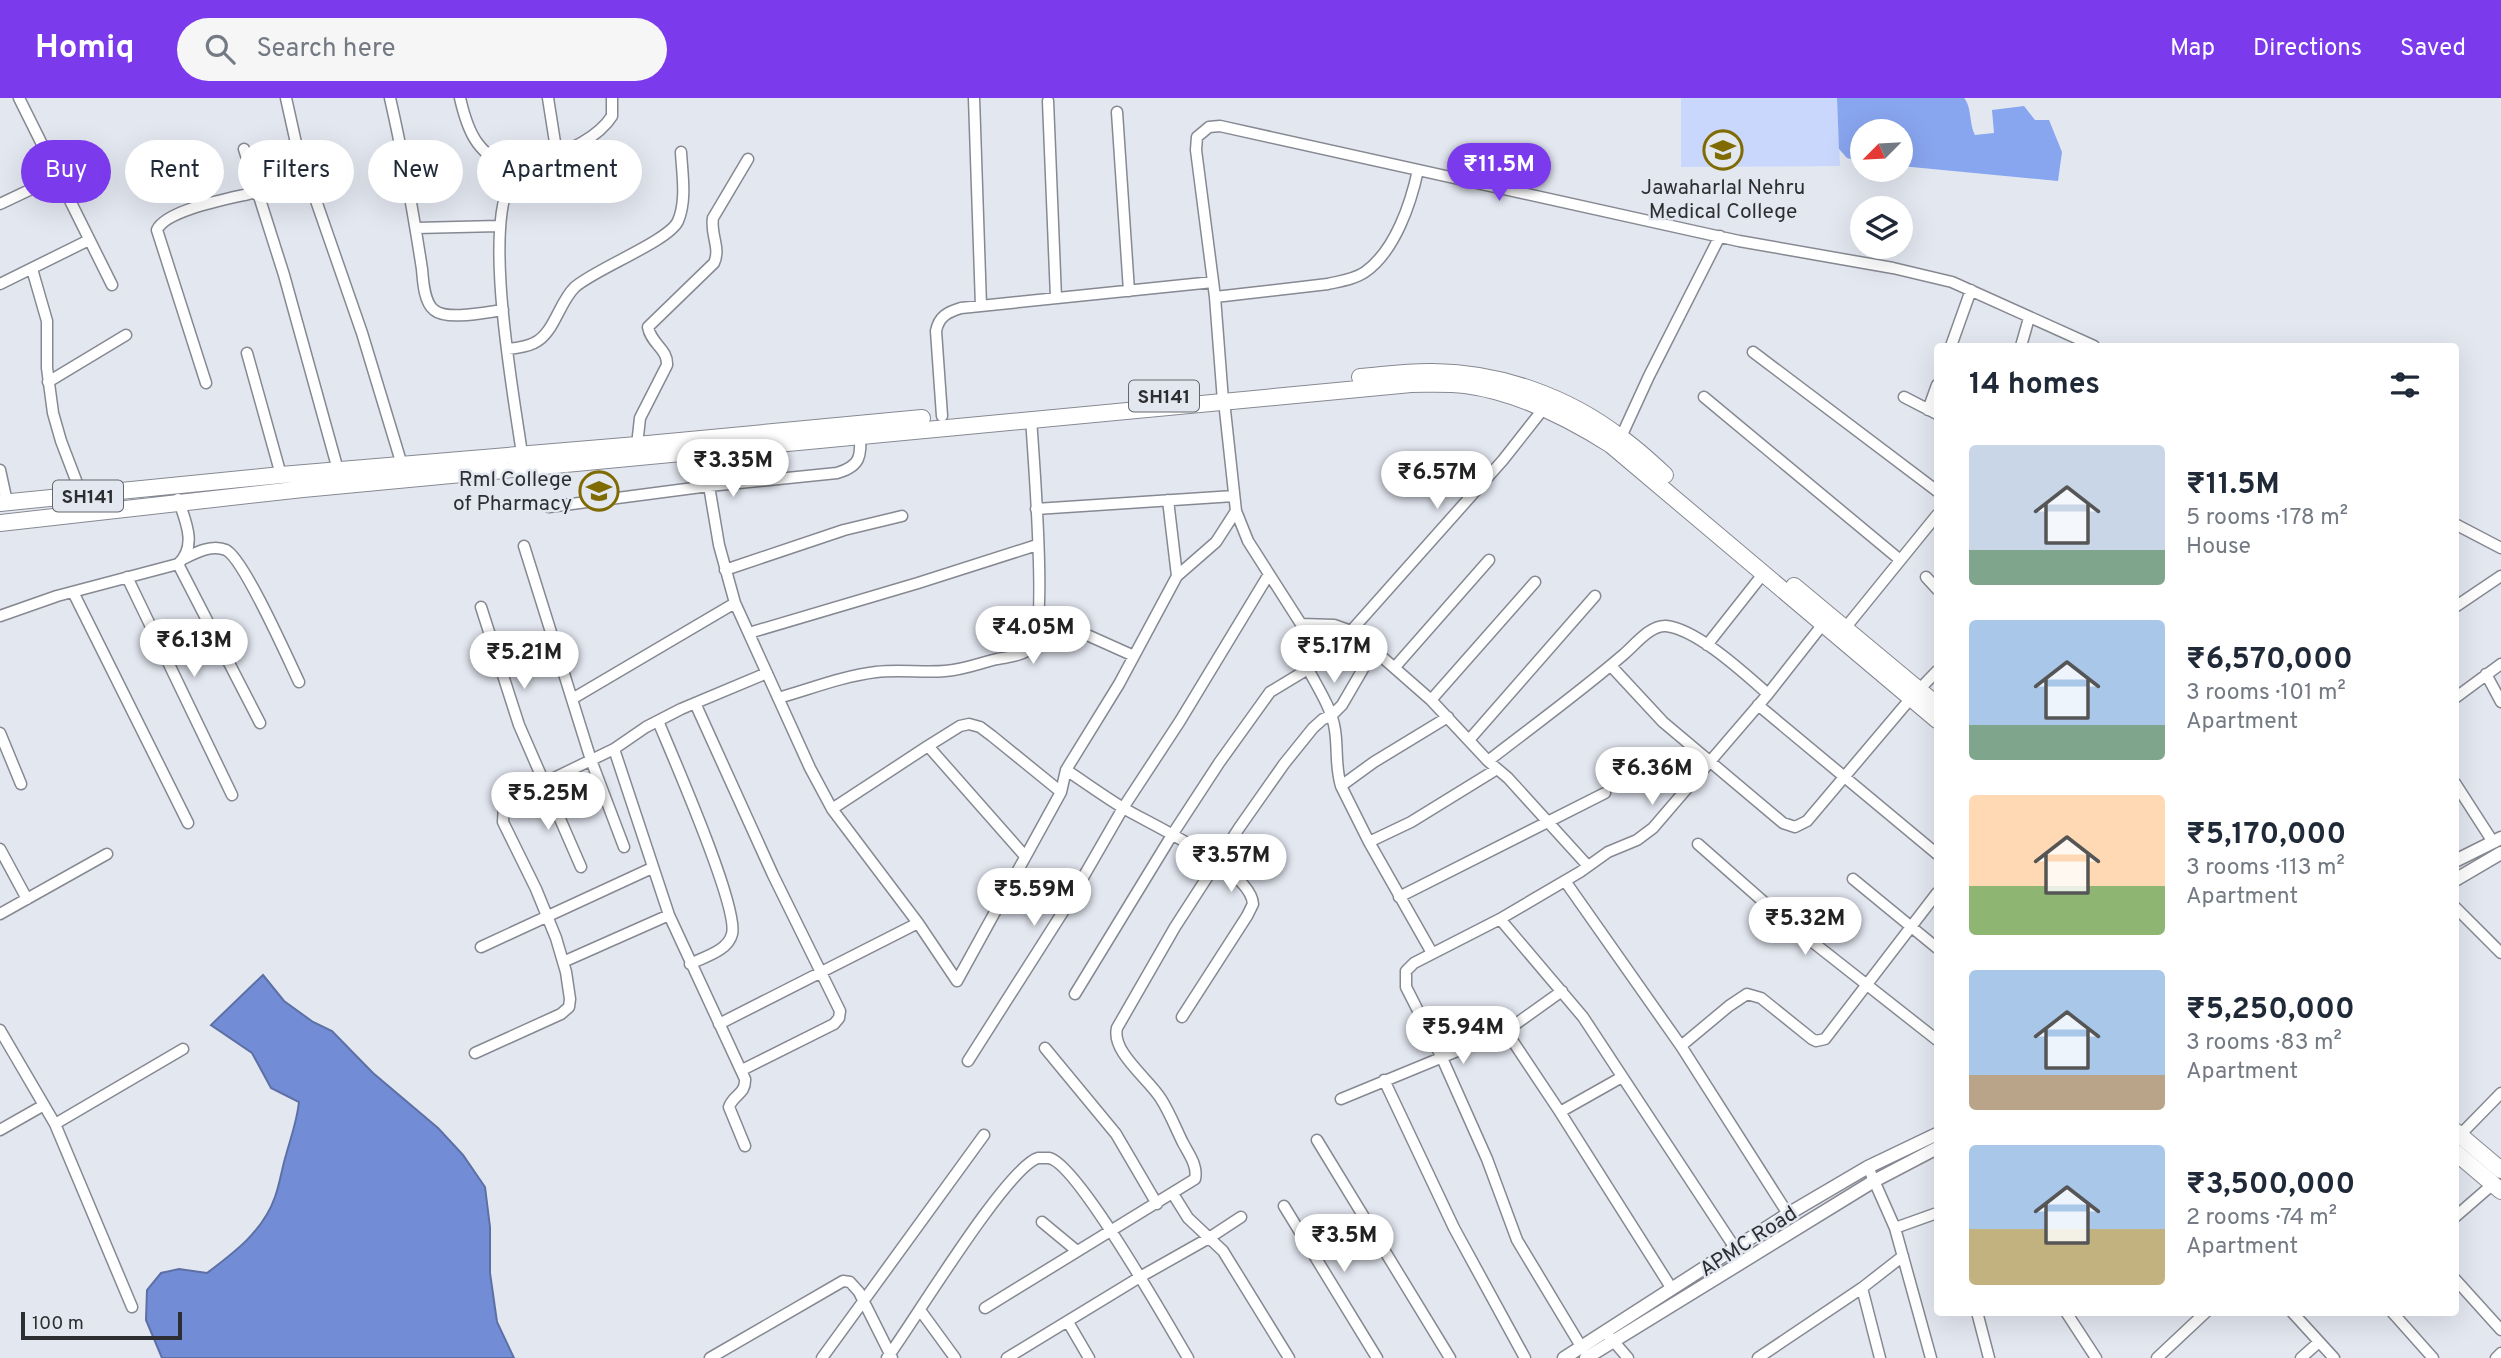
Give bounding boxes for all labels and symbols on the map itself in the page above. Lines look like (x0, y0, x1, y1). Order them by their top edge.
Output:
north arrow (1850, 119, 1913, 182)
school or university icon: Jawaharlal Nehru Medical College (1702, 129, 1744, 171)
pin: ₹11.5M (1442, 144, 1556, 203)
place label: Jawaharlal Nehru Medical College (1641, 175, 1805, 226)
road number: SH141 (1129, 380, 1199, 412)
pin: ₹3.35M (676, 440, 790, 499)
pin: ₹6.57M (1380, 452, 1494, 511)
place label: Rml College of Pharmacy (453, 467, 572, 518)
school or university icon: Rml College of Pharmacy (578, 470, 620, 512)
road number: SH141 (53, 480, 123, 512)
pin: ₹4.05M (976, 606, 1090, 666)
pin: ₹6.13M (137, 620, 251, 679)
pin: ₹5.17M (1277, 626, 1391, 685)
pin: ₹5.21M (467, 632, 581, 691)
pin: ₹6.36M (1595, 748, 1709, 807)
pin: ₹5.25M (491, 772, 605, 832)
pin: ₹3.57M (1174, 834, 1288, 894)
pin: ₹5.59M (977, 868, 1091, 928)
pin: ₹5.32M (1748, 898, 1862, 957)
pin: ₹5.94M (1406, 1006, 1520, 1066)
street label: APMC Road (1695, 1201, 1803, 1284)
pin: ₹3.5M (1295, 1214, 1393, 1274)
scale bar (21, 1309, 182, 1341)

